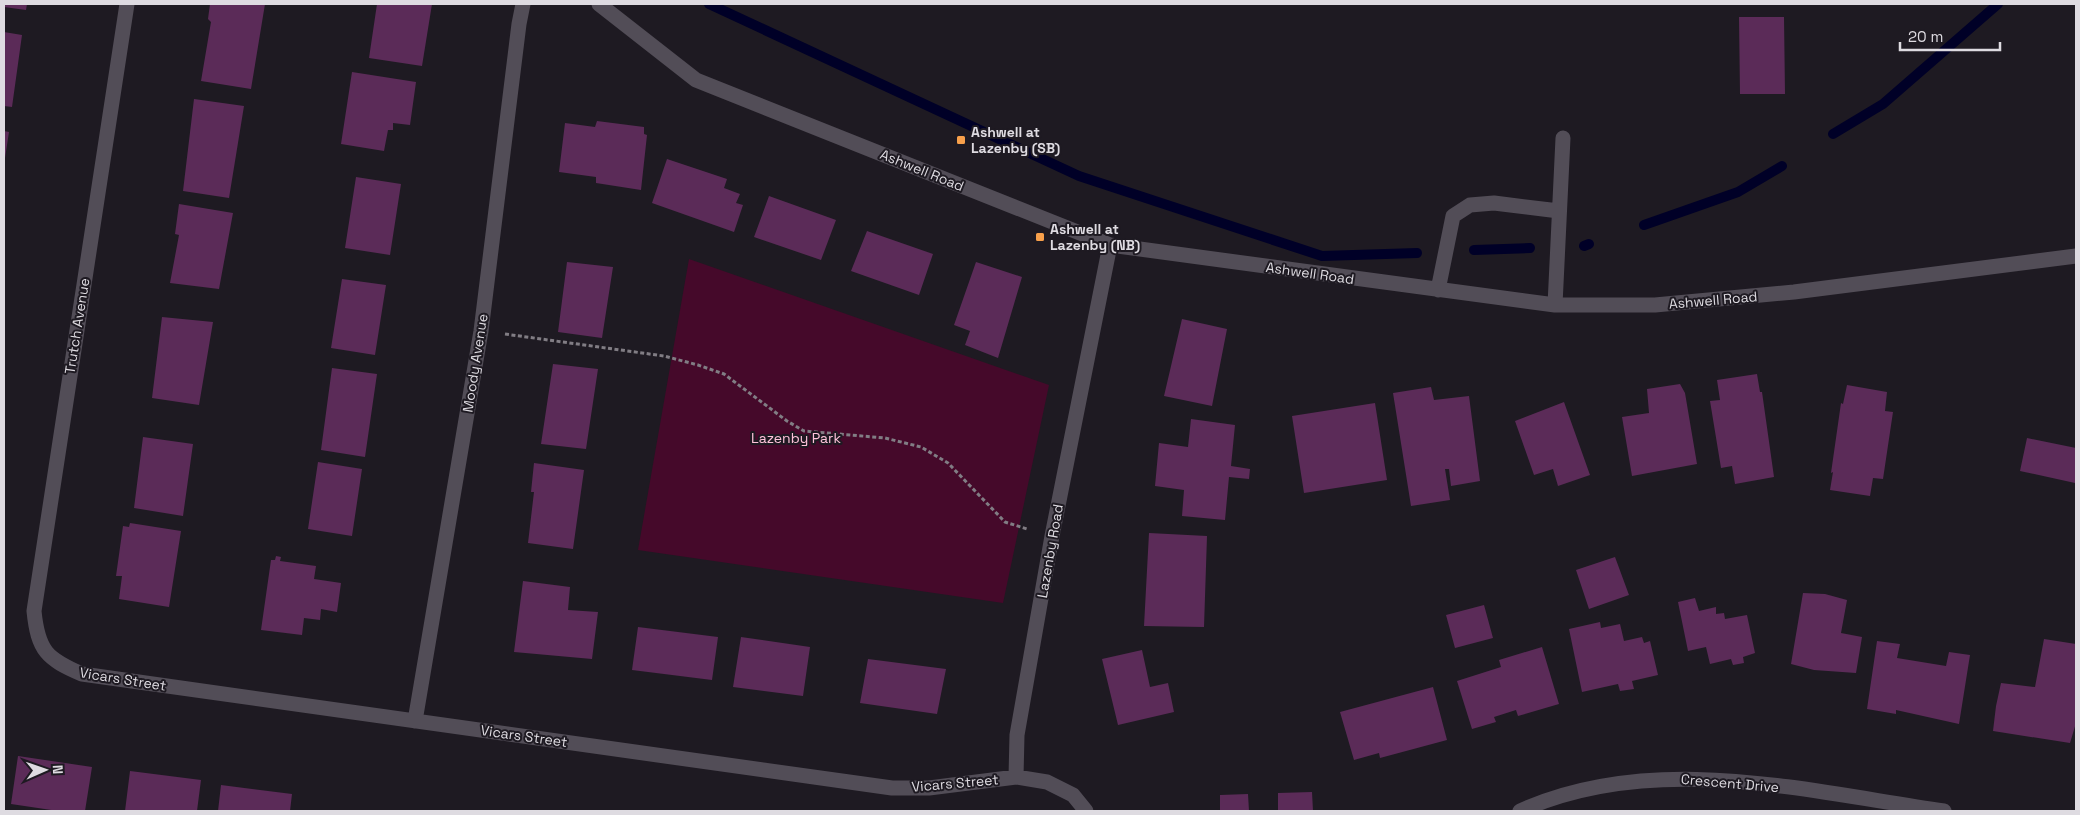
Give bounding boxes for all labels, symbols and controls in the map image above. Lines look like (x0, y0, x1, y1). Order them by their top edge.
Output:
scale bar (1900, 20, 2000, 52)
text: 20 m (1908, 27, 1943, 46)
place label: Ashwell at Lazenby (SB) (971, 123, 1060, 157)
marker: Ashwell at Lazenby (SB) (955, 134, 967, 146)
street label: Ashwell Road (877, 145, 967, 195)
place label: Ashwell at Lazenby (NB) (1050, 220, 1140, 254)
marker: Ashwell at Lazenby (NB) (1034, 231, 1046, 243)
street label: Ashwell Road (1265, 258, 1355, 288)
street label: Trutch Avenue (61, 277, 93, 375)
street label: Ashwell Road (1668, 287, 1758, 313)
street label: Moody Avenue (458, 312, 492, 414)
park label: Lazenby Park (751, 429, 841, 447)
street label: Lazenby Road (1033, 503, 1067, 599)
street label: Vicars Street (78, 663, 168, 695)
street label: Vicars Street (479, 721, 569, 751)
north arrow (20, 745, 70, 795)
text: N (49, 765, 67, 775)
street label: Vicars Street (911, 770, 999, 796)
street label: Crescent Drive (1680, 770, 1780, 796)

